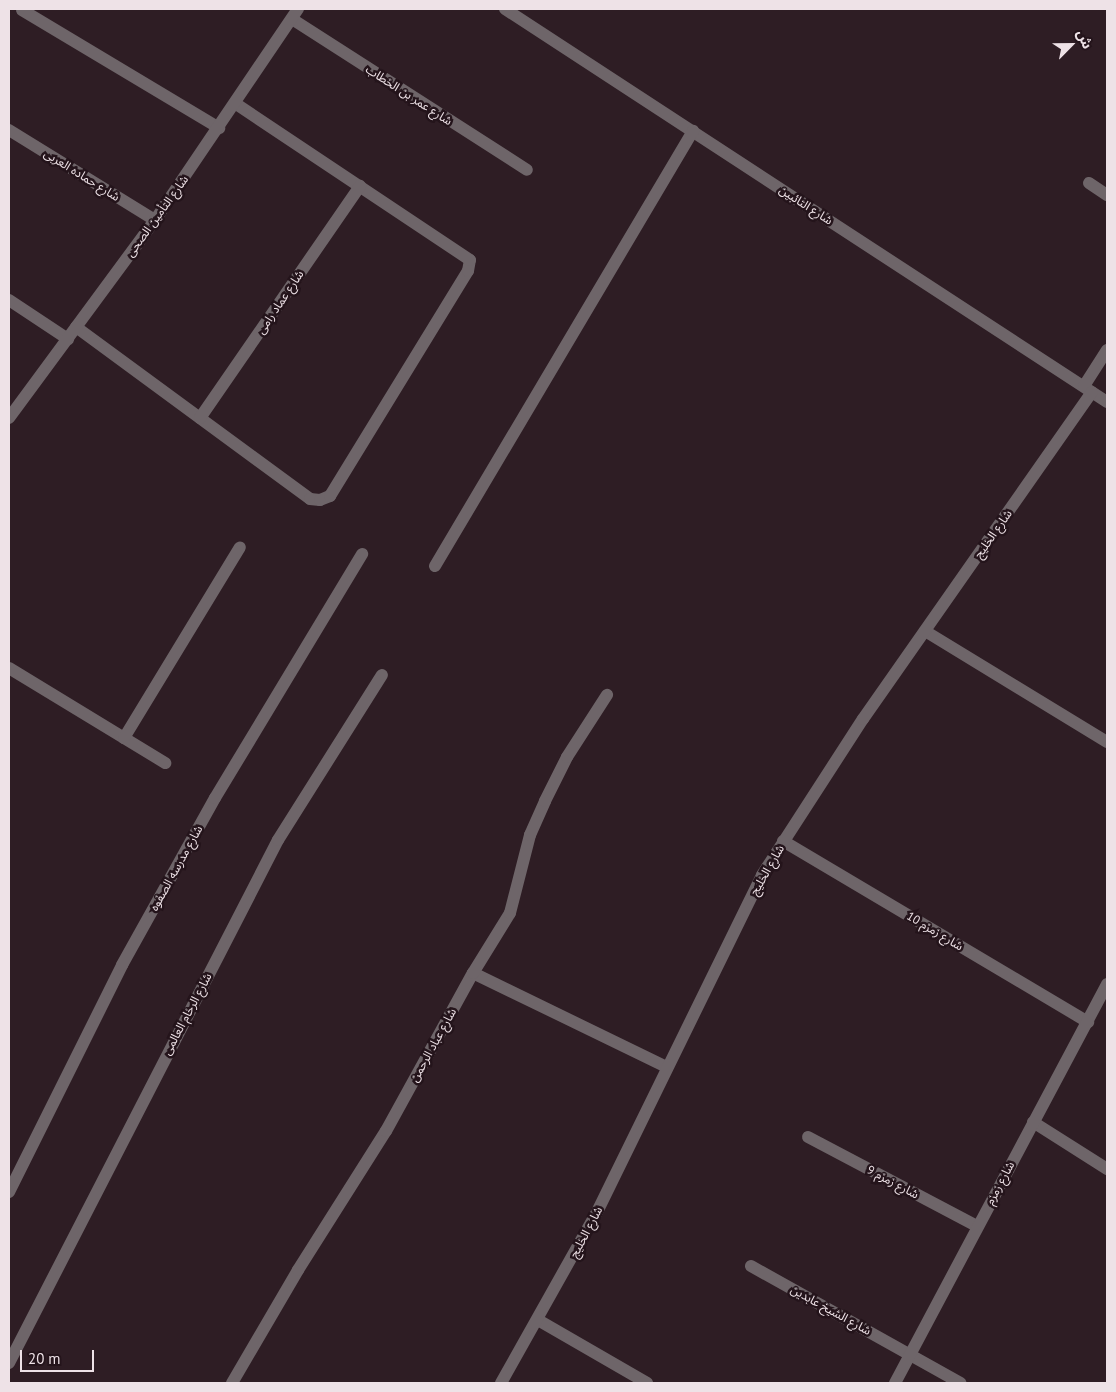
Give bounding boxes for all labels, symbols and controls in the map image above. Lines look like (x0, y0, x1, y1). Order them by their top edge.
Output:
north arrow (1046, 20, 1096, 70)
text: ش (1073, 27, 1097, 51)
street label: شارع عمر بن الخطاب (363, 62, 455, 128)
street label: شارع حماده العربى (41, 146, 123, 204)
street label: شارع التأمين الصحى (123, 172, 191, 260)
street label: شارع التائبين (776, 182, 836, 228)
street label: شارع عماد رامى (253, 267, 307, 337)
street label: شارع الخليج (971, 507, 1015, 561)
street label: شارع مدرسه الصفوه (147, 823, 205, 913)
street label: شارع الخليج (747, 842, 787, 898)
street label: شارع زمزم 10 (904, 909, 966, 953)
street label: شارع الرخام العالمى (159, 970, 215, 1058)
street label: شارع عباد الرحمن (407, 1006, 459, 1084)
street label: شارع زمزم (983, 1159, 1017, 1207)
street label: شارع زمزم 9 (865, 1162, 921, 1202)
street label: شارع الخليج (566, 1204, 606, 1260)
street label: شارع الشيخ عابدين (788, 1282, 874, 1338)
scale bar (22, 1340, 96, 1372)
text: 20 m (28, 1349, 61, 1368)

